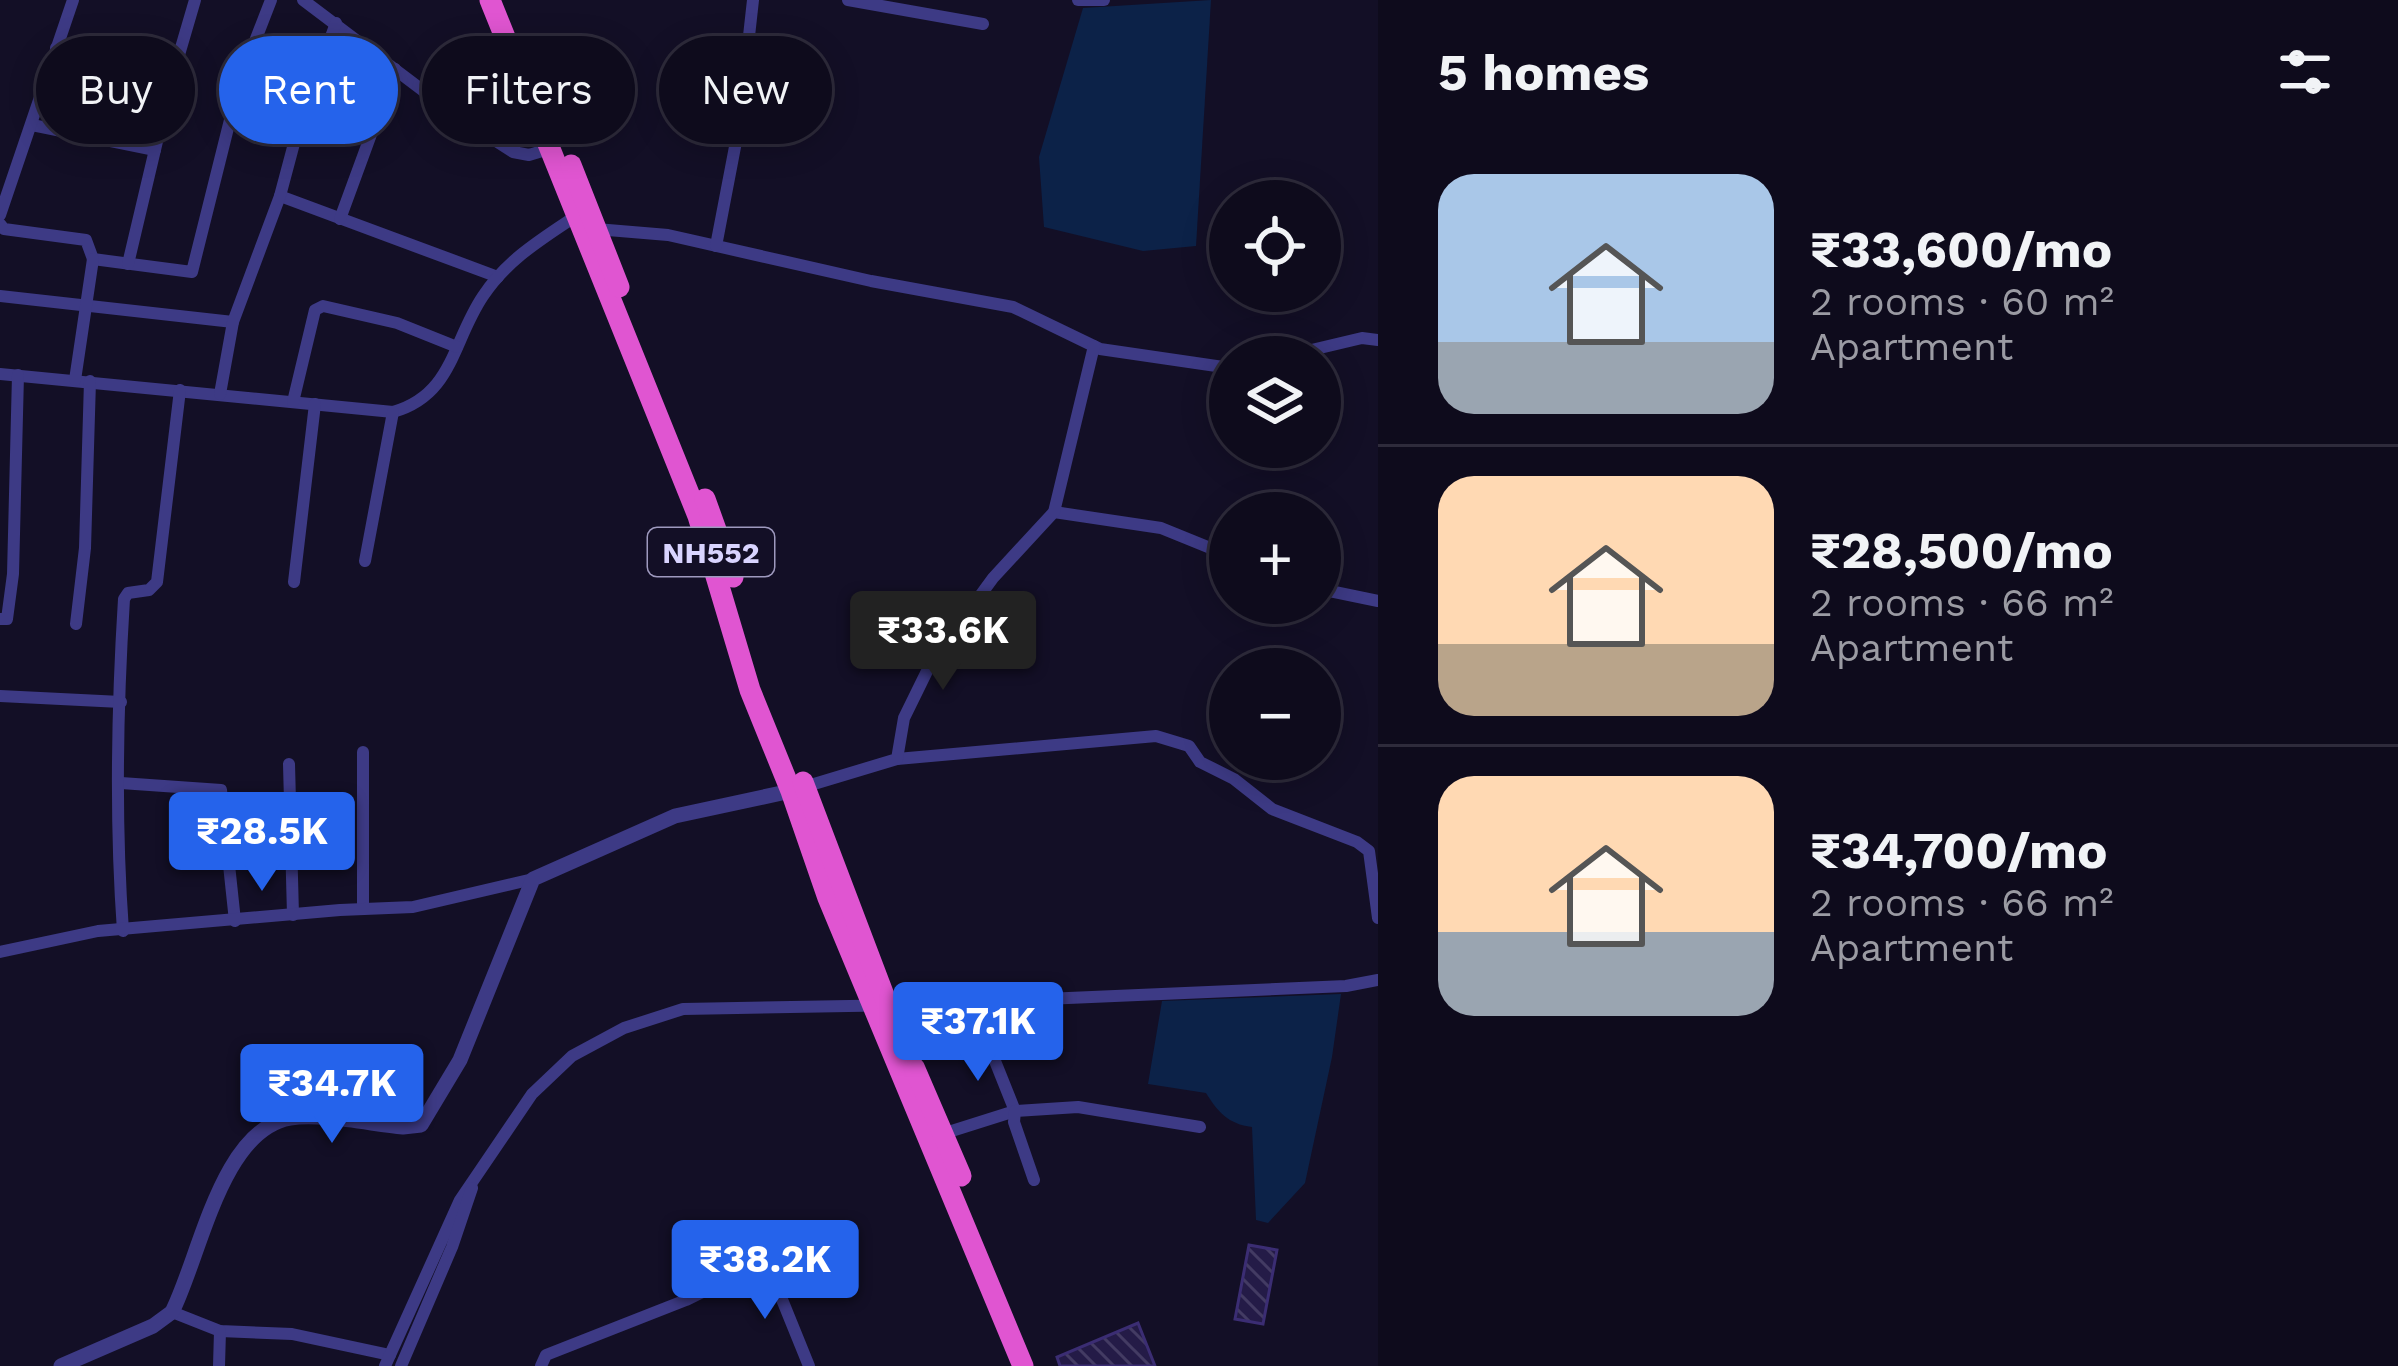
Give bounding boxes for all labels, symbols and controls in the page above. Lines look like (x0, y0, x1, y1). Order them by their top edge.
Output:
chip: Buy (36, 36, 195, 144)
chip: Rent (219, 36, 398, 144)
chip: Filters (422, 36, 635, 144)
chip: New (659, 36, 832, 144)
icon: filters (2272, 39, 2338, 105)
text: 5 homes (1438, 43, 1649, 102)
map controls (1209, 180, 1341, 780)
button: locate (1209, 180, 1341, 312)
text: ₹33,600/mo (1810, 220, 2112, 279)
icon: home (1534, 222, 1678, 366)
text: 2 rooms · 60 m² (1810, 279, 2114, 324)
text: Apartment (1810, 324, 2013, 369)
button: layers (1209, 336, 1341, 468)
button: + (1209, 492, 1341, 624)
text: ₹28,500/mo (1810, 521, 2113, 580)
icon: home (1534, 524, 1678, 668)
road number: NH552 (648, 528, 774, 576)
text: 2 rooms · 66 m² (1810, 580, 2113, 625)
pin: ₹33.6K (845, 591, 1041, 693)
text: ₹33.6K (877, 607, 1009, 652)
text: Apartment (1810, 625, 2013, 670)
button: − (1209, 648, 1341, 780)
pin: ₹28.5K (164, 792, 360, 894)
text: ₹28.5K (196, 808, 328, 853)
text: ₹34,700/mo (1810, 821, 2108, 880)
icon: home (1534, 824, 1678, 968)
text: 2 rooms · 66 m² (1810, 880, 2113, 925)
text: Apartment (1810, 925, 2013, 970)
pin: ₹37.1K (880, 982, 1076, 1084)
text: ₹37.1K (920, 998, 1036, 1043)
pin: ₹34.7K (234, 1044, 430, 1146)
text: ₹34.7K (267, 1060, 397, 1105)
pin: ₹38.2K (667, 1220, 863, 1322)
text: ₹38.2K (699, 1236, 831, 1281)

